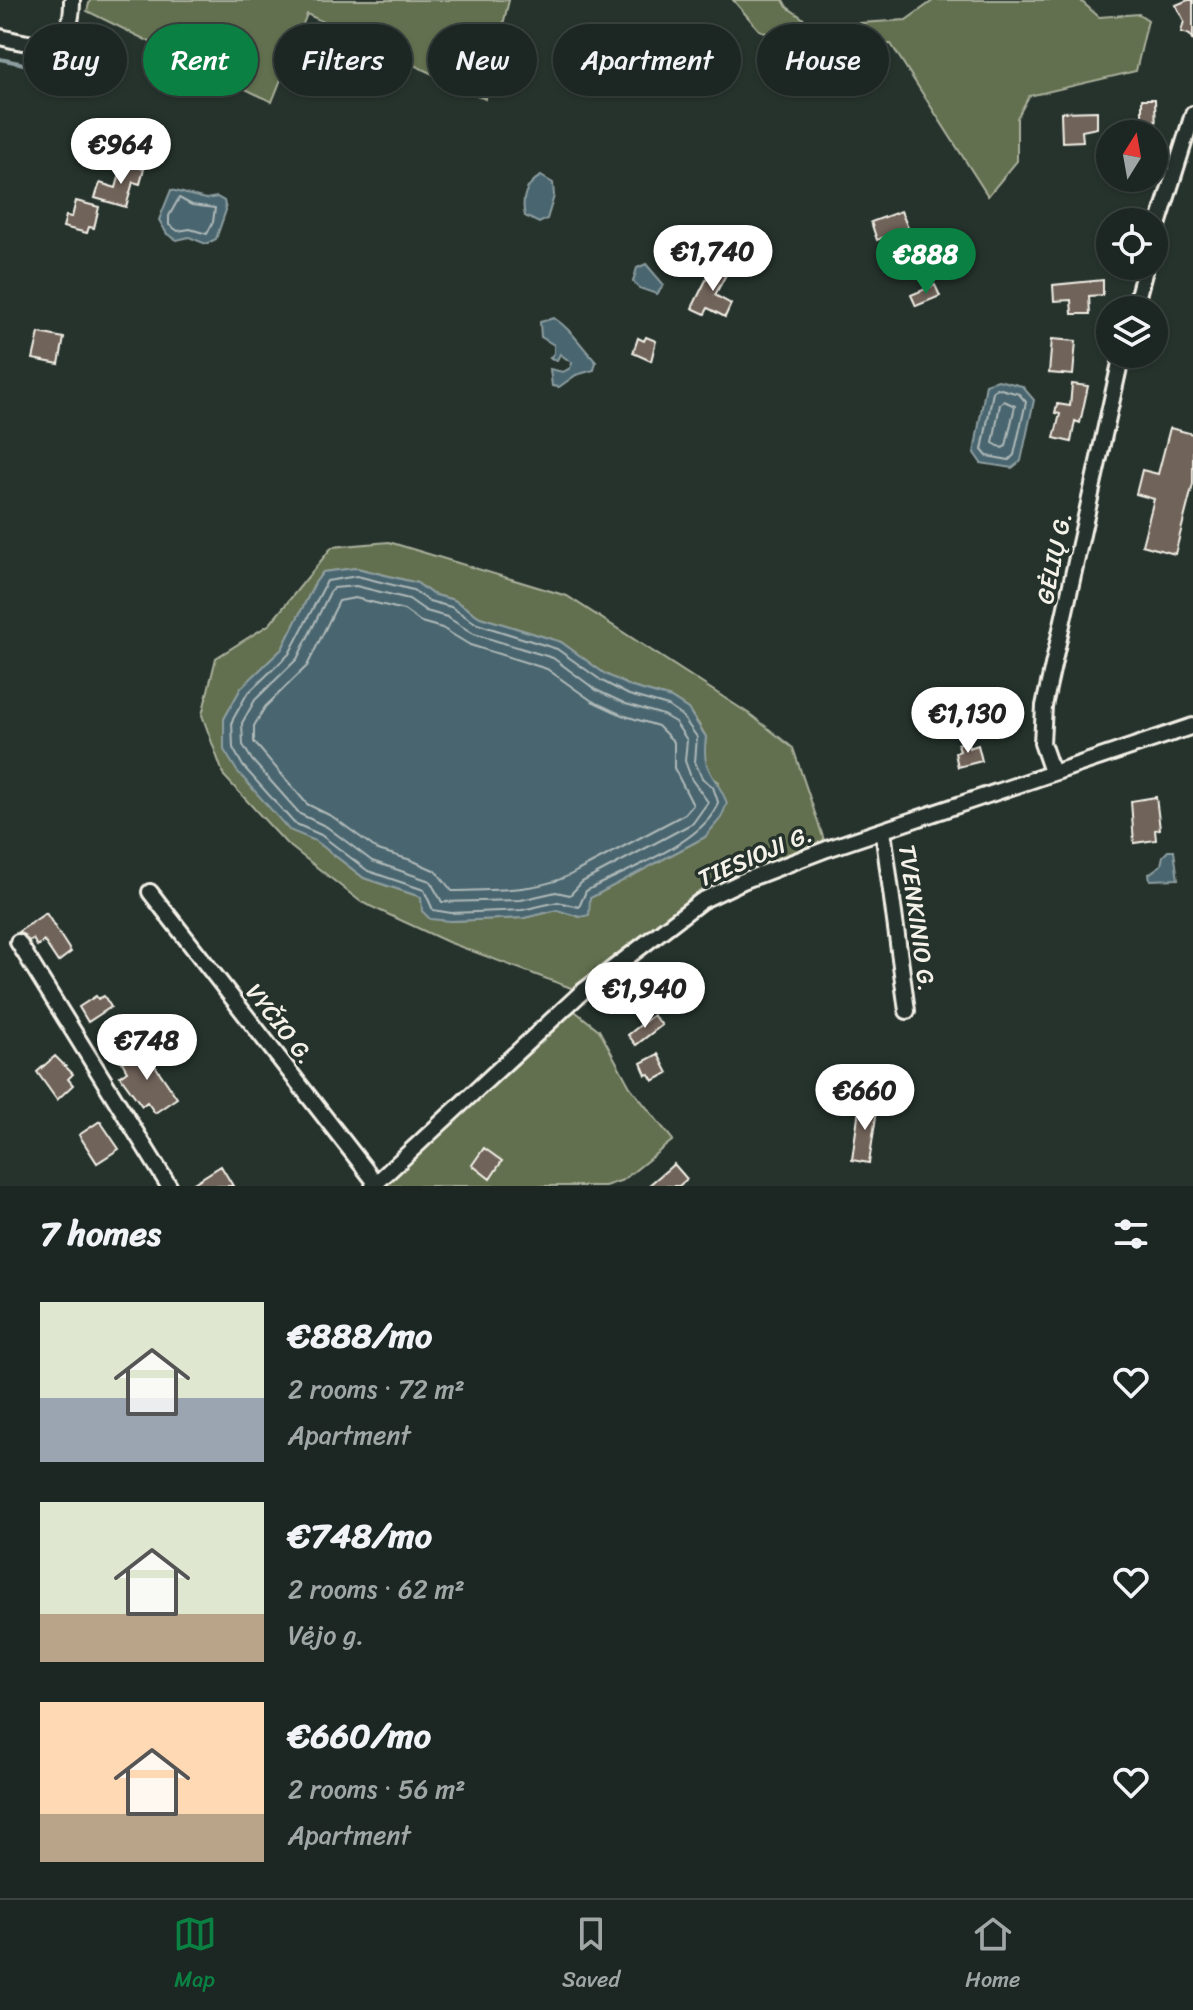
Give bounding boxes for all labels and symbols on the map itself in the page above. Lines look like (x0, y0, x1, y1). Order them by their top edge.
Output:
pin: €964 (74, 118, 168, 186)
north arrow (1096, 120, 1168, 192)
pin: €1,740 (648, 225, 778, 293)
pin: €888 (879, 228, 973, 296)
street label: GĖLIŲ G. (1024, 508, 1084, 608)
pin: €1,130 (903, 687, 1033, 755)
street label: TIESIOJI G. (691, 813, 819, 899)
street label: TVENKINIO G. (886, 842, 948, 994)
pin: €1,940 (580, 962, 710, 1030)
street label: VYČIO G. (234, 974, 326, 1074)
pin: €748 (100, 1014, 194, 1082)
pin: €660 (818, 1064, 912, 1132)

